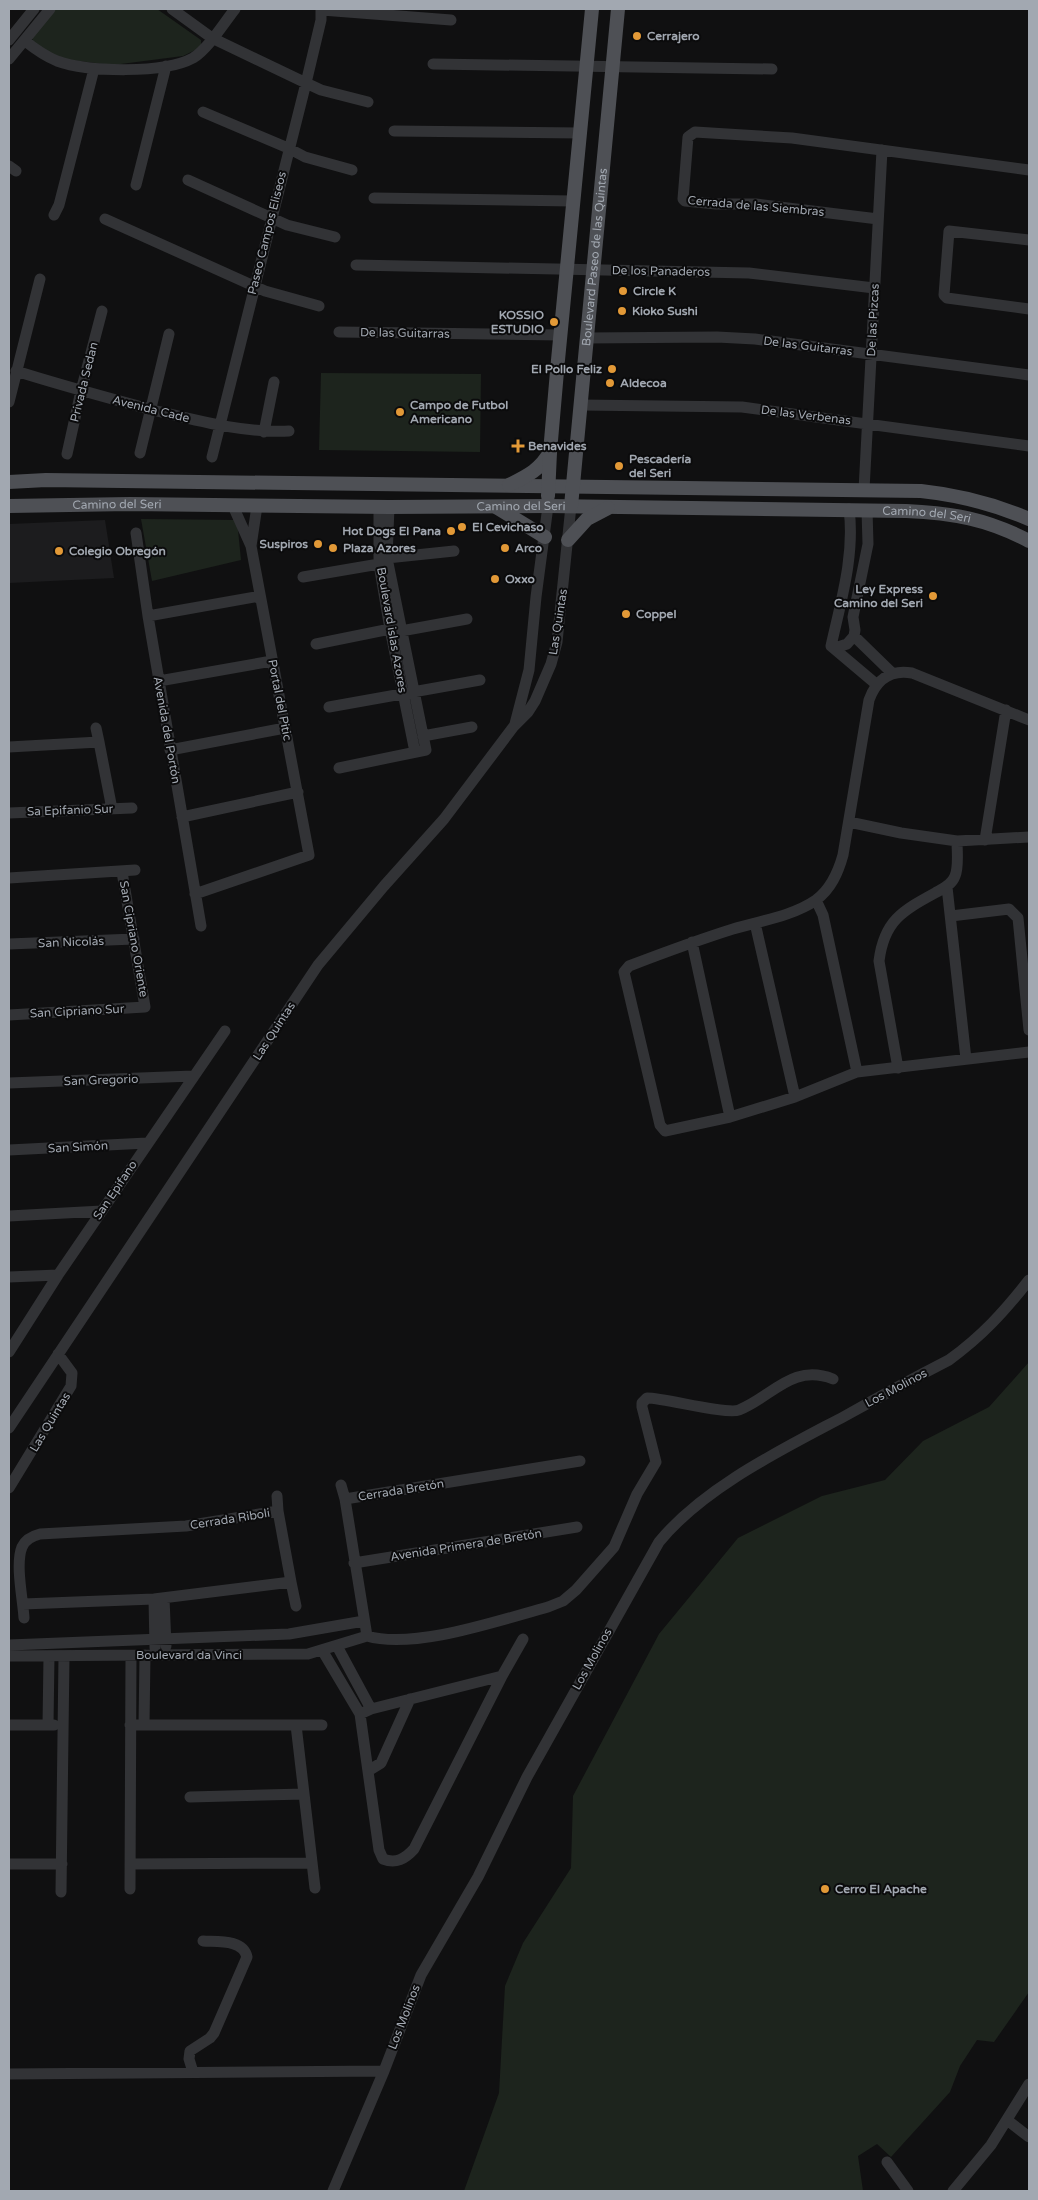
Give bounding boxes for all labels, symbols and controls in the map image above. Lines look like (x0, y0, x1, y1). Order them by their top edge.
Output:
place label: Cerrajero (647, 29, 699, 44)
marker: Cerrajero (631, 30, 643, 42)
street label: Boulevard Paseo de las Quintas (579, 167, 610, 347)
street label: Paseo Campos Eliseos (245, 170, 289, 296)
street label: Cerrada de las Siembras (687, 193, 825, 219)
street label: De los Panaderos (612, 263, 710, 279)
street label: De las Pizcas (864, 283, 882, 357)
place label: Circle K (633, 284, 676, 298)
marker: Circle K (617, 285, 629, 297)
place label: Kioko Sushi (632, 304, 698, 318)
marker: Kioko Sushi (616, 305, 628, 317)
place label: KOSSIO ESTUDIO (491, 308, 544, 336)
marker: KOSSIO ESTUDIO (548, 316, 560, 328)
street label: De las Guitarras (360, 325, 450, 341)
street label: De las Guitarras (763, 334, 854, 358)
street label: Privada Sedan (67, 341, 101, 423)
place label: El Pollo Feliz (531, 362, 602, 376)
marker: El Pollo Feliz (606, 363, 618, 375)
place label: Aldecoa (620, 376, 667, 390)
marker: Aldecoa (604, 377, 616, 389)
street label: Avenida Cade (111, 393, 191, 425)
place label: Campo de Futbol Americano (410, 398, 508, 426)
street label: De las Verbenas (760, 403, 852, 427)
marker: Campo de Futbol Americano (394, 406, 406, 418)
place label: Benavides (528, 439, 587, 453)
marker: Benavides (512, 440, 524, 452)
place label: Pescadería del Seri (629, 452, 692, 480)
marker: Pescadería del Seri (613, 460, 625, 472)
street label: Camino del Seri (72, 497, 162, 512)
street label: Camino del Seri (476, 499, 566, 513)
street label: Camino del Seri (882, 504, 973, 526)
place label: El Cevichaso (472, 520, 544, 534)
marker: El Cevichaso (456, 521, 468, 533)
place label: Hot Dogs El Pana (342, 524, 441, 539)
marker: Hot Dogs El Pana (445, 525, 457, 537)
place label: Suspiros (260, 537, 308, 552)
marker: Suspiros (312, 538, 324, 550)
place label: Plaza Azores (343, 541, 416, 555)
place label: Arco (515, 541, 542, 555)
marker: Plaza Azores (327, 542, 339, 554)
marker: Arco (499, 542, 511, 554)
place label: Colegio Obregón (69, 544, 166, 559)
marker: Colegio Obregón (53, 545, 65, 557)
street label: Boulevard islas Azores (374, 566, 410, 694)
place label: Oxxo (505, 572, 535, 586)
marker: Oxxo (489, 573, 501, 585)
place label: Ley Express Camino del Seri (834, 582, 923, 610)
street label: Las Quintas (546, 588, 570, 656)
marker: Ley Express Camino del Seri (927, 590, 939, 602)
place label: Coppel (636, 607, 676, 622)
marker: Coppel (620, 608, 632, 620)
street label: Portal del Pitic (265, 658, 295, 742)
street label: Avenida del Portón (151, 675, 183, 785)
street label: Sa Epifanio Sur (27, 801, 114, 819)
street label: San Cipriano Oriente (117, 880, 151, 999)
street label: San Nicolás (38, 934, 105, 950)
street label: Las Quintas (250, 999, 298, 1063)
street label: San Cipriano Sur (29, 1002, 125, 1020)
street label: San Gregorio (63, 1072, 139, 1088)
street label: San Simón (47, 1138, 109, 1156)
street label: San Epifano (90, 1158, 140, 1222)
street label: Los Molinos (863, 1366, 930, 1410)
street label: Las Quintas (27, 1390, 73, 1454)
street label: Cerrada Bretón (357, 1476, 445, 1504)
street label: Cerrada Riboli (189, 1506, 271, 1532)
street label: Avenida Primera de Bretón (389, 1526, 543, 1564)
street label: Los Molinos (569, 1626, 615, 1692)
street label: Boulevard da Vinci (136, 1648, 242, 1662)
place label: Cerro El Apache (835, 1882, 927, 1897)
marker: Cerro El Apache (819, 1883, 831, 1895)
street label: Los Molinos (385, 1982, 423, 2051)

